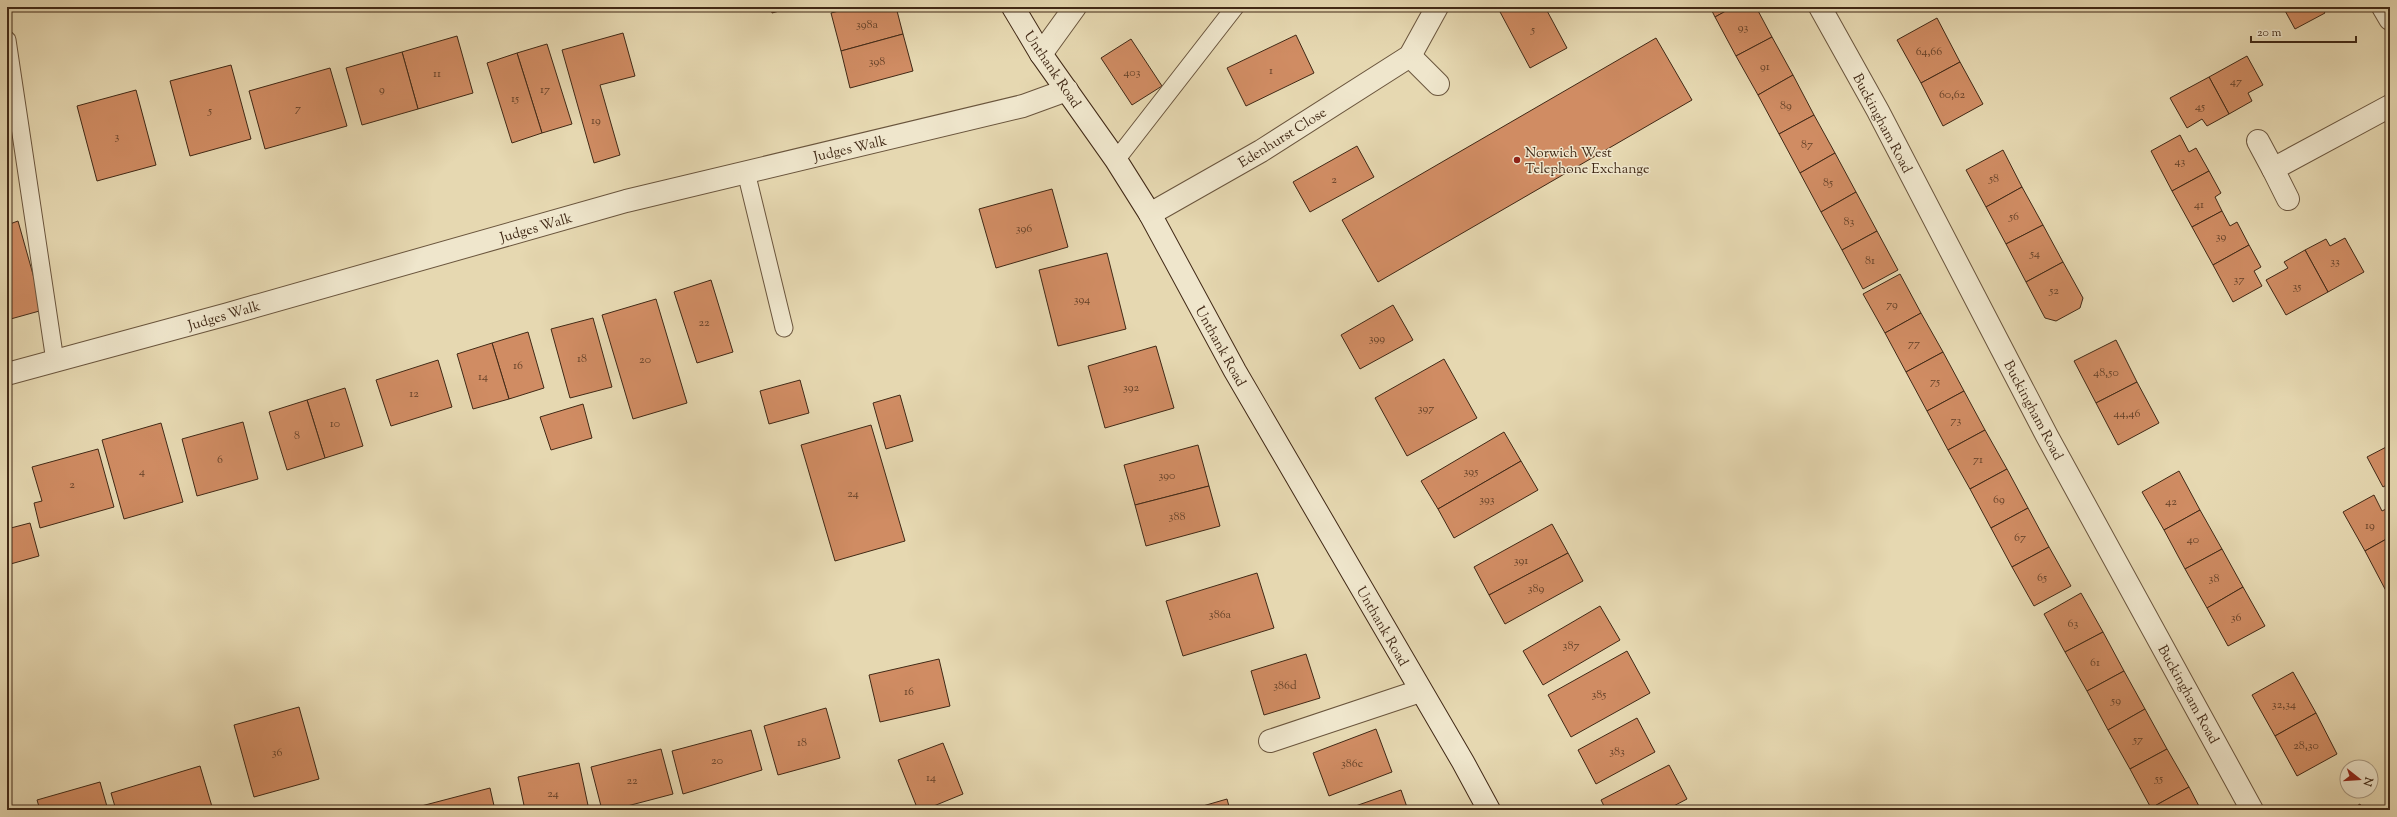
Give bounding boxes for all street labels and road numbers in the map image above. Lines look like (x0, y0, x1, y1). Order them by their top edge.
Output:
street label: Unthank Road (1018, 27, 1085, 113)
street label: Buckingham Road (1846, 70, 1916, 177)
street label: Edenhurst Close (1235, 104, 1331, 174)
street label: Judges Walk (811, 132, 889, 168)
street label: Judges Walk (497, 209, 575, 249)
street label: Judges Walk (185, 297, 263, 337)
street label: Unthank Road (1189, 303, 1250, 391)
street label: Buckingham Road (1997, 357, 2067, 464)
street label: Unthank Road (1350, 583, 1412, 671)
street label: Buckingham Road (2152, 642, 2223, 748)

